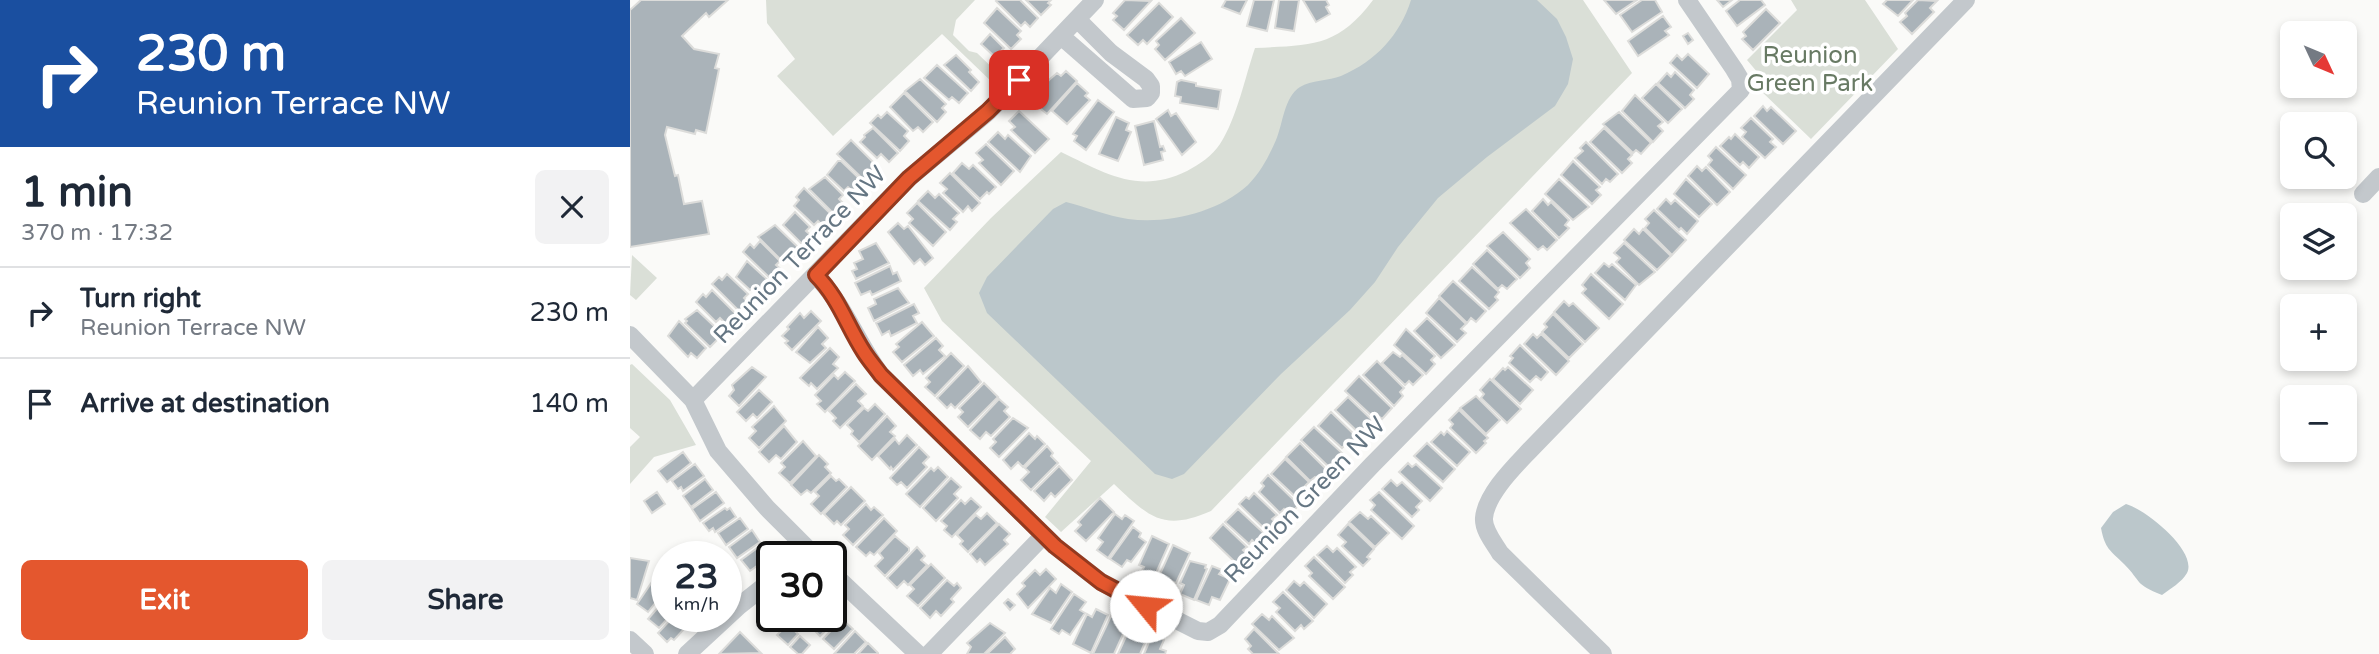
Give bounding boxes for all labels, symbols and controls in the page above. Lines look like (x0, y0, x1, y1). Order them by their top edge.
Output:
north arrow (2280, 21, 2357, 98)
map controls (2280, 21, 2357, 462)
text: 230 m (136, 25, 286, 84)
icon: right (21, 28, 112, 119)
park label: Reunion Green Park (1747, 41, 1873, 98)
pin (989, 50, 1049, 110)
icon: arrive (1000, 61, 1038, 99)
text: Reunion Terrace NW (136, 85, 451, 123)
button: search (2280, 112, 2357, 189)
street label: Reunion Terrace NW (708, 160, 892, 350)
text: 1 min (21, 167, 133, 218)
button: close (535, 170, 609, 244)
button: layers (2280, 203, 2357, 280)
text: 370 m · 17:32 (21, 219, 173, 247)
text: Turn right (80, 283, 201, 314)
icon: right (21, 294, 59, 332)
button: + (2280, 294, 2357, 371)
text: 230 m (529, 297, 609, 328)
text: Reunion Terrace NW (80, 314, 306, 342)
icon: arrive (21, 385, 59, 423)
button: − (2280, 385, 2357, 462)
text: Arrive at destination (80, 388, 330, 419)
text: 140 m (529, 388, 609, 419)
street label: Reunion Green NW (1218, 411, 1392, 589)
speed limit sign: 30 (756, 541, 847, 632)
text: 23 (675, 556, 718, 598)
button: Exit (21, 560, 308, 640)
button: Share (322, 560, 609, 640)
position arrow (1109, 569, 1183, 643)
text: km/h (674, 593, 719, 615)

